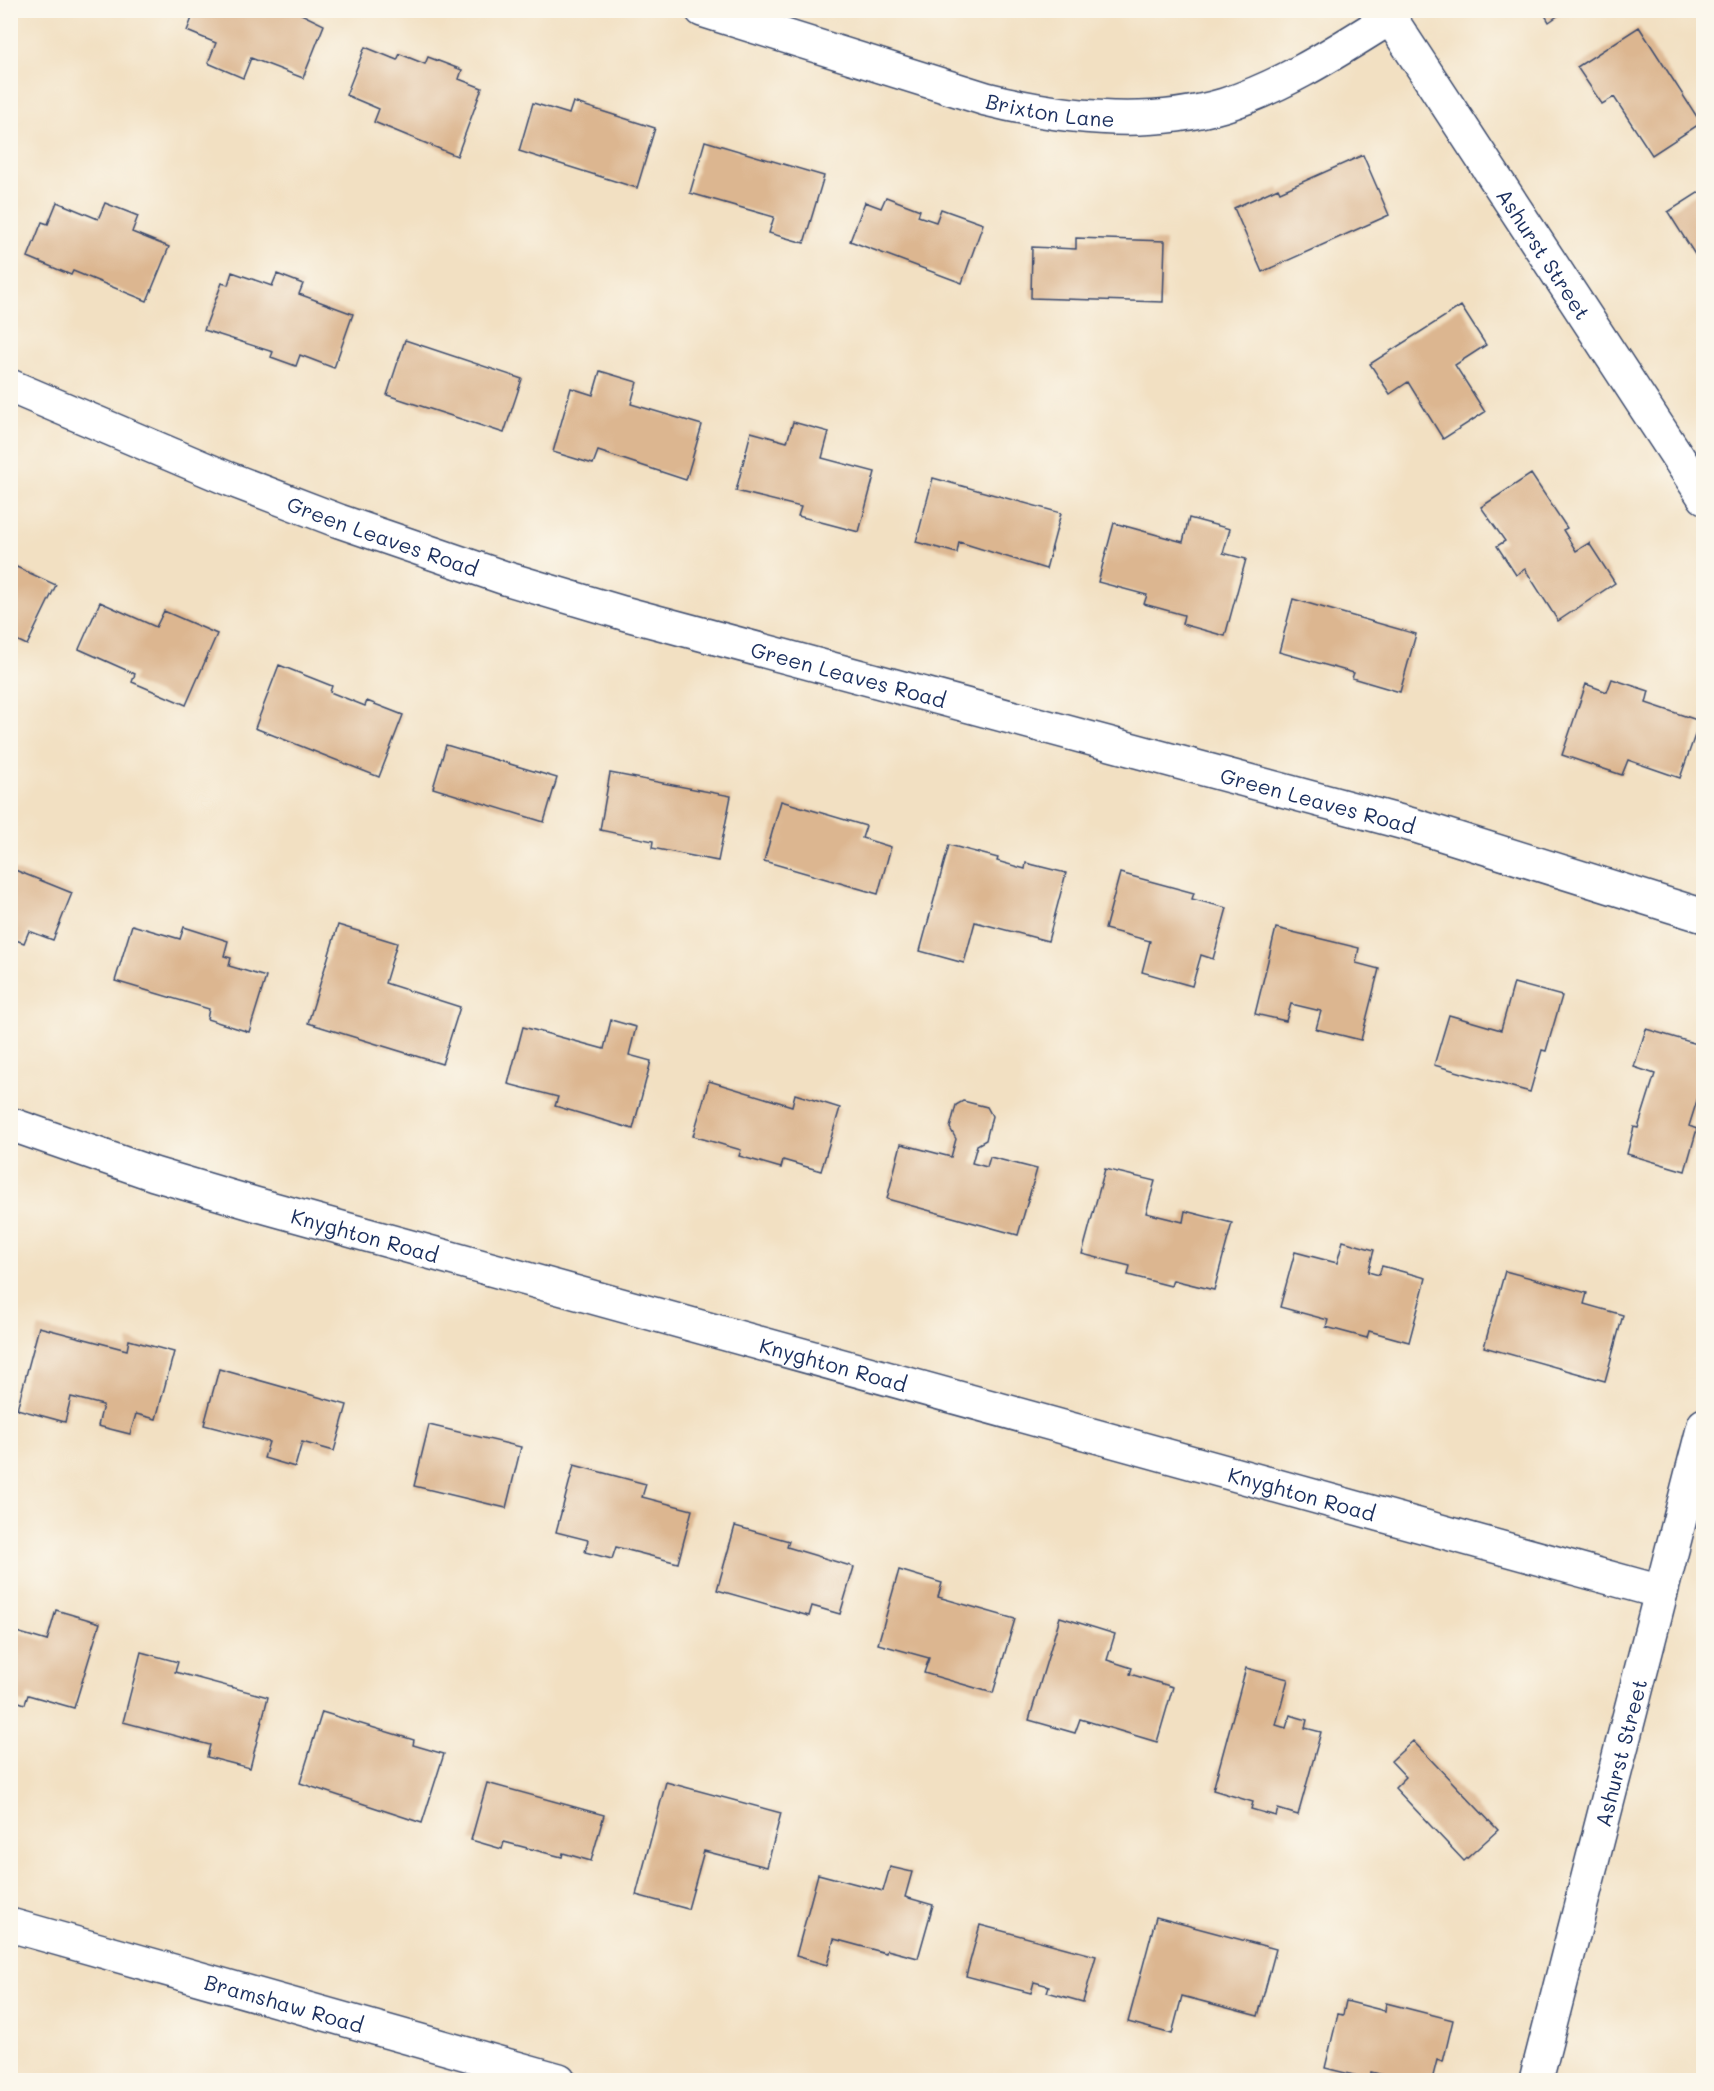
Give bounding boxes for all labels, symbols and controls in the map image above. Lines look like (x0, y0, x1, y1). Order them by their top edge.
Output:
street label: Brixton Lane (983, 86, 1115, 132)
street label: Ashurst Street (1492, 183, 1597, 324)
street label: Green Leaves Road (284, 489, 482, 581)
street label: Green Leaves Road (748, 635, 949, 713)
street label: Green Leaves Road (1218, 761, 1419, 839)
street label: Knyghton Road (288, 1201, 442, 1268)
street label: Knyghton Road (757, 1330, 910, 1397)
street label: Knyghton Road (1225, 1460, 1379, 1526)
street label: Ashurst Street (1588, 1676, 1652, 1829)
street label: Bramshaw Road (202, 1967, 367, 2038)

